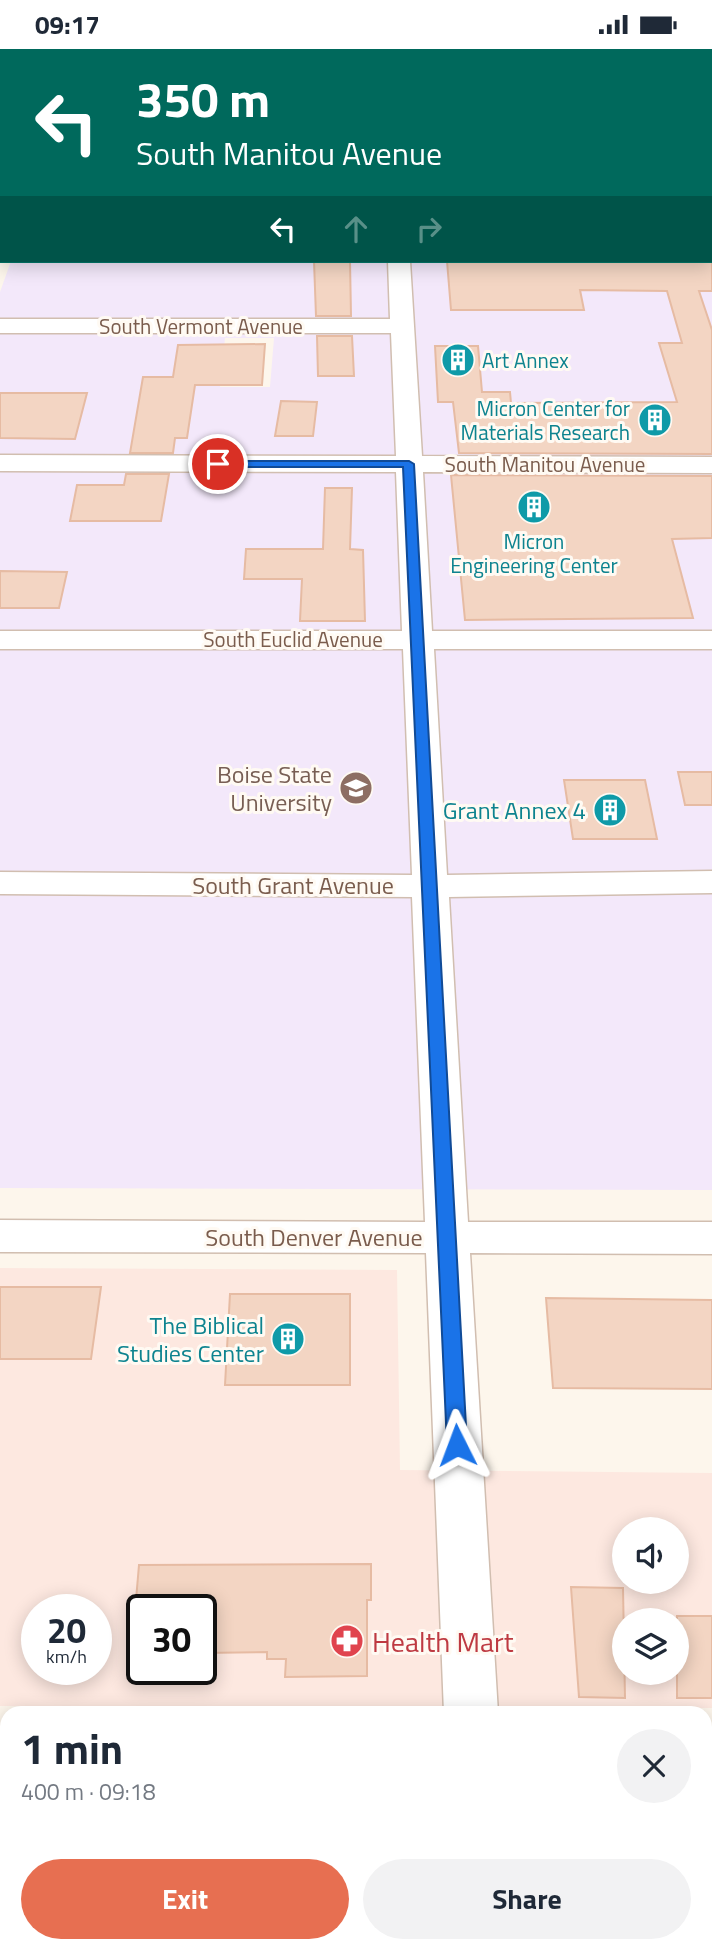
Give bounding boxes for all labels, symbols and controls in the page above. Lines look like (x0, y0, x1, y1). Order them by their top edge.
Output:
text: 09:17 (35, 5, 100, 44)
text: 350 m (136, 61, 270, 136)
icon: left (21, 77, 112, 168)
text: South Manitou Avenue (136, 129, 442, 177)
icon: left (264, 210, 302, 248)
icon: ahead (337, 210, 375, 248)
icon: right (410, 210, 448, 248)
street label: South Vermont Avenue (99, 310, 303, 342)
building icon: Art Annex (439, 341, 477, 379)
place label: Art Annex (482, 344, 569, 376)
place label: Micron Center for Materials Research (461, 392, 630, 448)
building icon: Micron Center for Materials Research (636, 401, 674, 439)
pin (188, 434, 248, 494)
icon: arrive (199, 445, 237, 483)
street label: South Manitou Avenue (445, 448, 645, 480)
building icon: Micron Engineering Center (515, 488, 553, 526)
place label: Micron Engineering Center (450, 525, 618, 581)
street label: South Euclid Avenue (203, 623, 383, 655)
place label: Boise State University (217, 756, 332, 820)
school or university icon: Boise State University (337, 769, 375, 807)
building icon: Grant Annex 4 (591, 791, 629, 829)
place label: Grant Annex 4 (443, 792, 586, 828)
street label: South Grant Avenue (192, 867, 394, 903)
street label: South Denver Avenue (205, 1219, 423, 1255)
place label: The Biblical Studies Center (117, 1307, 264, 1371)
building icon: The Biblical Studies Center (269, 1320, 307, 1358)
position arrow (420, 1408, 494, 1482)
map controls (612, 1517, 689, 1685)
button: sound (612, 1517, 689, 1594)
speed limit sign: 30 (126, 1594, 217, 1685)
text: 20 (47, 1603, 86, 1657)
button: layers (612, 1608, 689, 1685)
place label: Health Mart (372, 1620, 514, 1663)
pharmacy icon: Health Mart (328, 1622, 366, 1660)
text: km/h (46, 1643, 87, 1670)
text: 1 min (21, 1716, 123, 1780)
button: close (617, 1729, 691, 1803)
text: 400 m · 09:18 (21, 1774, 156, 1809)
button: Exit (21, 1859, 349, 1939)
button: Share (363, 1859, 691, 1939)

